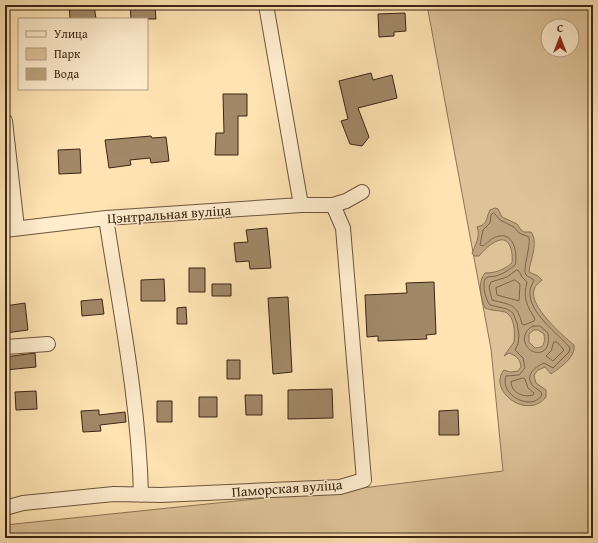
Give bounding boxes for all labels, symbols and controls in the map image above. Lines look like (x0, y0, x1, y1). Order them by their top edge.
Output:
legend (18, 18, 148, 90)
north arrow (540, 18, 580, 58)
text: С (557, 20, 563, 36)
text: Улица (54, 25, 88, 42)
text: Парк (54, 45, 81, 62)
text: Вода (54, 65, 79, 82)
street label: Цэнтральная вуліца (106, 200, 232, 228)
street label: Паморская вуліца (231, 474, 343, 502)

